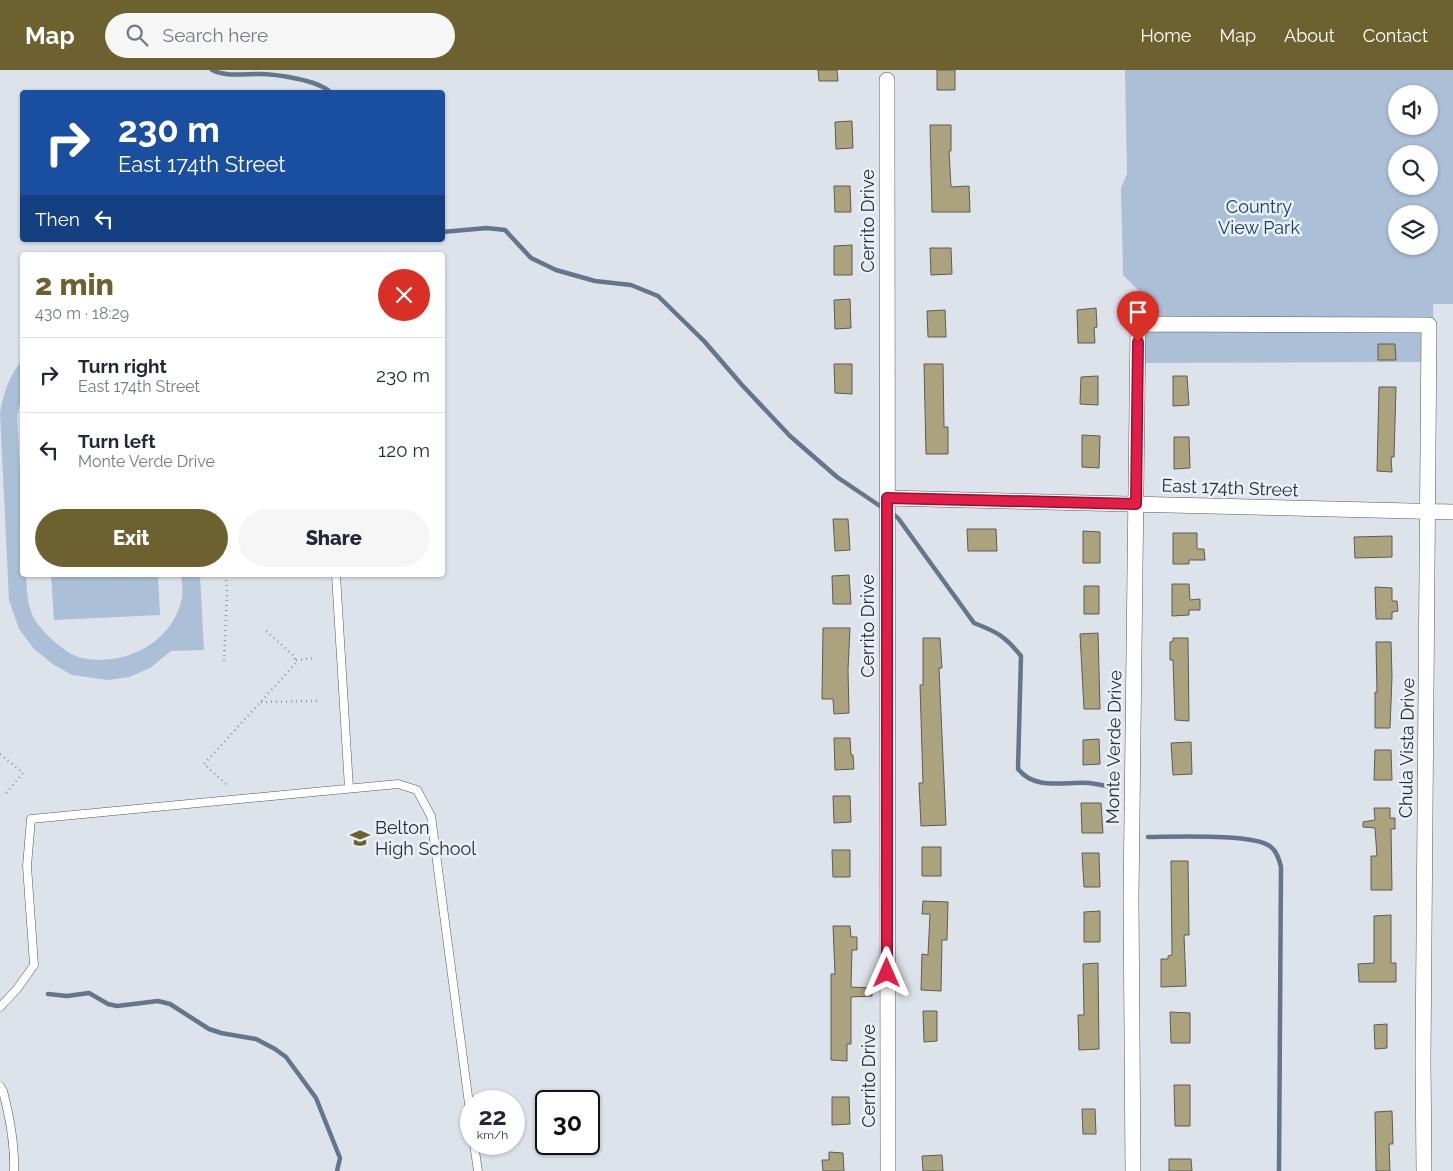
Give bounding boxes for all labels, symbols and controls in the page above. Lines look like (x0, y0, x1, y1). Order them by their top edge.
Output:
search box (105, 13, 455, 58)
text: Map (25, 21, 75, 50)
icon: search (123, 21, 151, 49)
text: Search here (163, 24, 268, 46)
text: Home (1140, 25, 1191, 46)
text: Map (1219, 25, 1256, 46)
text: About (1284, 25, 1335, 46)
text: Contact (1363, 25, 1428, 46)
map controls (1388, 85, 1438, 255)
button: sound (1388, 85, 1438, 135)
text: 230 m (118, 109, 220, 150)
icon: right (35, 110, 100, 175)
button: search (1388, 145, 1438, 195)
text: East 174th Street (118, 151, 286, 177)
street label: Cerrito Drive (857, 169, 878, 273)
park label: Country View Park (1218, 196, 1300, 238)
icon: left (90, 205, 118, 233)
button: layers (1388, 205, 1438, 255)
text: Then (35, 208, 80, 230)
text: 2 min (35, 267, 114, 302)
button: close (378, 269, 430, 321)
pin (1117, 291, 1159, 342)
icon: arrive (1124, 298, 1152, 326)
text: 430 m · 18:29 (35, 304, 129, 323)
text: Turn right (78, 355, 167, 377)
icon: right (35, 361, 63, 389)
text: 230 m (376, 364, 430, 386)
text: East 174th Street (78, 377, 200, 396)
text: Turn left (78, 430, 155, 452)
icon: left (35, 436, 63, 464)
text: 120 m (378, 439, 430, 461)
text: Monte Verde Drive (78, 452, 215, 471)
street label: East 174th Street (1161, 475, 1299, 500)
button: Exit (35, 509, 228, 567)
button: Share (238, 509, 430, 567)
street label: Cerrito Drive (857, 574, 878, 678)
street label: Monte Verde Drive (1102, 669, 1125, 824)
street label: Chula Vista Drive (1395, 677, 1418, 818)
place label: Belton High School (375, 817, 476, 859)
school or university icon: Belton High School (349, 827, 371, 849)
position arrow (860, 946, 912, 998)
street label: Cerrito Drive (858, 1024, 879, 1128)
speed limit sign: 30 (535, 1090, 600, 1155)
text: 22 (478, 1101, 507, 1131)
text: km/h (477, 1128, 508, 1142)

